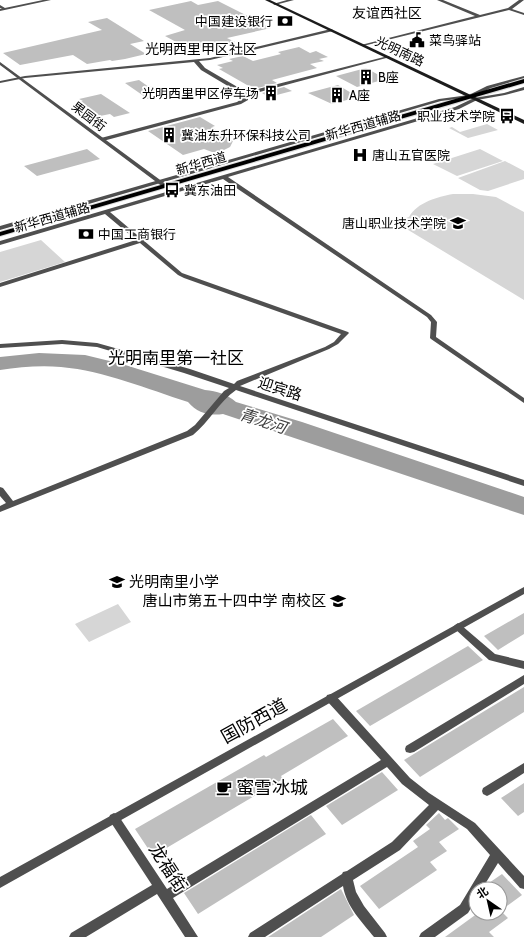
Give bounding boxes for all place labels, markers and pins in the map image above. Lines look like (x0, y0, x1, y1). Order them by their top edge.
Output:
bank icon: 中国建设银行 (276, 12, 294, 30)
place label: 中国建设银行 (195, 13, 273, 29)
public building icon: 菜鸟驿站 (408, 31, 426, 49)
place label: 菜鸟驿站 (429, 32, 481, 48)
building icon: B座 (357, 68, 375, 86)
place label: B座 (378, 69, 399, 85)
building icon: 光明西里甲区停车场 (262, 84, 280, 102)
place label: 光明西里甲区停车场 (142, 85, 259, 101)
building icon: A座 (328, 86, 346, 104)
place label: A座 (349, 87, 370, 103)
bus stop icon: 职业技术学院 (498, 107, 516, 125)
place label: 职业技术学院 (417, 108, 495, 124)
building icon: 冀油东升环保科技公司 (160, 126, 178, 144)
place label: 冀油东升环保科技公司 (181, 127, 311, 143)
hospital icon: 唐山五官医院 (351, 146, 369, 164)
place label: 唐山五官医院 (372, 147, 450, 163)
bus stop icon: 冀东油田 (163, 181, 181, 199)
place label: 冀东油田 (184, 182, 236, 198)
school or university icon: 唐山职业技术学院 (449, 214, 467, 232)
place label: 唐山职业技术学院 (342, 215, 446, 231)
bank icon: 中国工商银行 (77, 225, 95, 243)
place label: 中国工商银行 (98, 226, 176, 242)
school or university icon: 光明南里小学 (108, 573, 126, 591)
place label: 光明南里小学 (129, 573, 219, 591)
place label: 唐山市第五十四中学 南校区 (143, 592, 326, 610)
school or university icon: 唐山市第五十四中学 南校区 (329, 592, 347, 610)
place label: 蜜雪冰城 (236, 777, 308, 799)
cafe icon: 蜜雪冰城 (215, 779, 233, 797)

